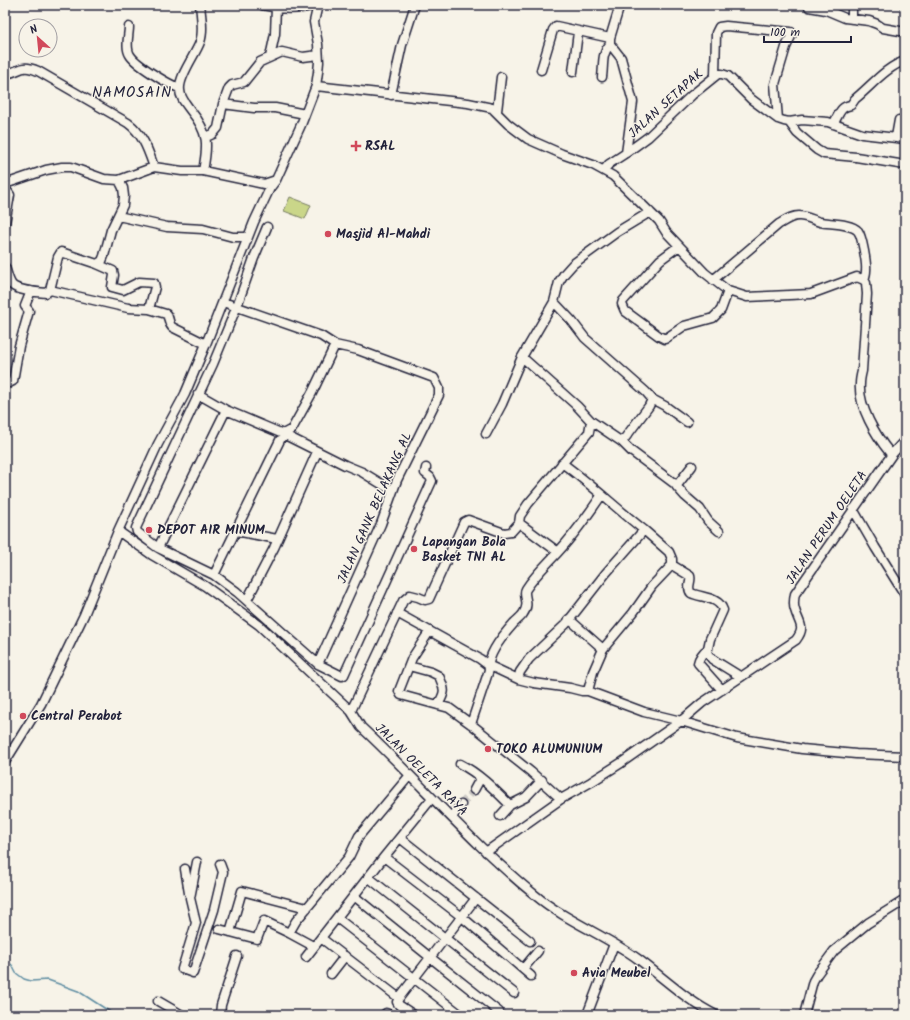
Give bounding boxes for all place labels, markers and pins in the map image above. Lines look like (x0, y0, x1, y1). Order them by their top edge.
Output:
place label: RSAL (365, 136, 395, 157)
marker: RSAL (350, 140, 362, 152)
place label: Masjid Al-Mahdi (336, 224, 431, 245)
marker: Masjid Al-Mahdi (323, 229, 333, 239)
place label: DEPOT AIR MINUM (157, 520, 265, 541)
marker: DEPOT AIR MINUM (144, 525, 154, 535)
place label: Lapangan Bola Basket TNI AL (422, 532, 506, 568)
marker: Lapangan Bola Basket TNI AL (409, 544, 419, 554)
place label: Central Perabot (31, 706, 122, 727)
marker: Central Perabot (18, 711, 28, 721)
place label: TOKO ALUMUNIUM (496, 739, 603, 760)
marker: TOKO ALUMUNIUM (483, 744, 493, 754)
place label: Avia Meubel (582, 963, 651, 984)
marker: Avia Meubel (569, 968, 579, 978)

